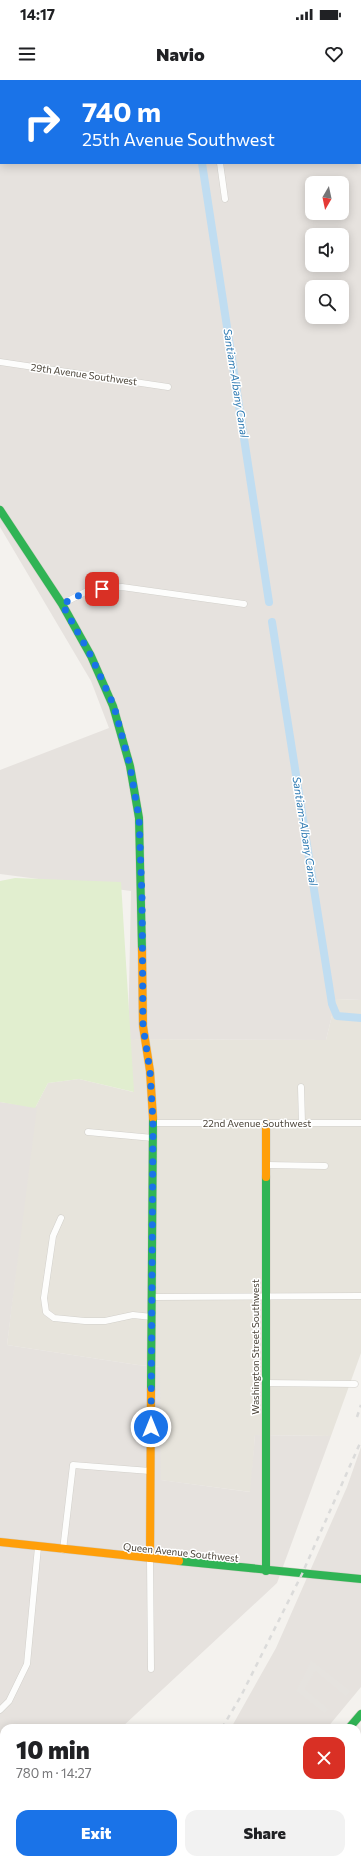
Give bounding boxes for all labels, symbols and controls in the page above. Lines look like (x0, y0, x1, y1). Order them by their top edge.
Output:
text: 14:17 (20, 5, 55, 23)
icon: menu (16, 43, 38, 65)
text: Navio (156, 43, 205, 65)
icon: heart (323, 43, 345, 65)
text: 740 m (82, 94, 161, 128)
icon: right (16, 96, 68, 148)
text: 25th Avenue Southwest (82, 128, 275, 150)
north arrow (305, 176, 349, 220)
map controls (305, 176, 349, 324)
button: sound (305, 228, 349, 272)
button: search (305, 280, 349, 324)
water label: Santiam-Albany Canal (221, 327, 252, 439)
street label: 29th Avenue Southwest (30, 361, 138, 387)
pin (85, 572, 119, 606)
icon: arrive (91, 578, 113, 600)
water label: Santiam-Albany Canal (290, 775, 321, 887)
street label: 22nd Avenue Southwest (203, 1117, 311, 1129)
street label: Washington Street Southwest (249, 1279, 261, 1415)
position arrow (130, 1406, 172, 1448)
street label: Queen Avenue Southwest (123, 1540, 239, 1564)
text: 10 min (16, 1735, 90, 1764)
button: close (303, 1737, 345, 1779)
text: 780 m · 14:27 (16, 1765, 92, 1781)
button: Exit (16, 1810, 177, 1856)
button: Share (185, 1810, 345, 1856)

